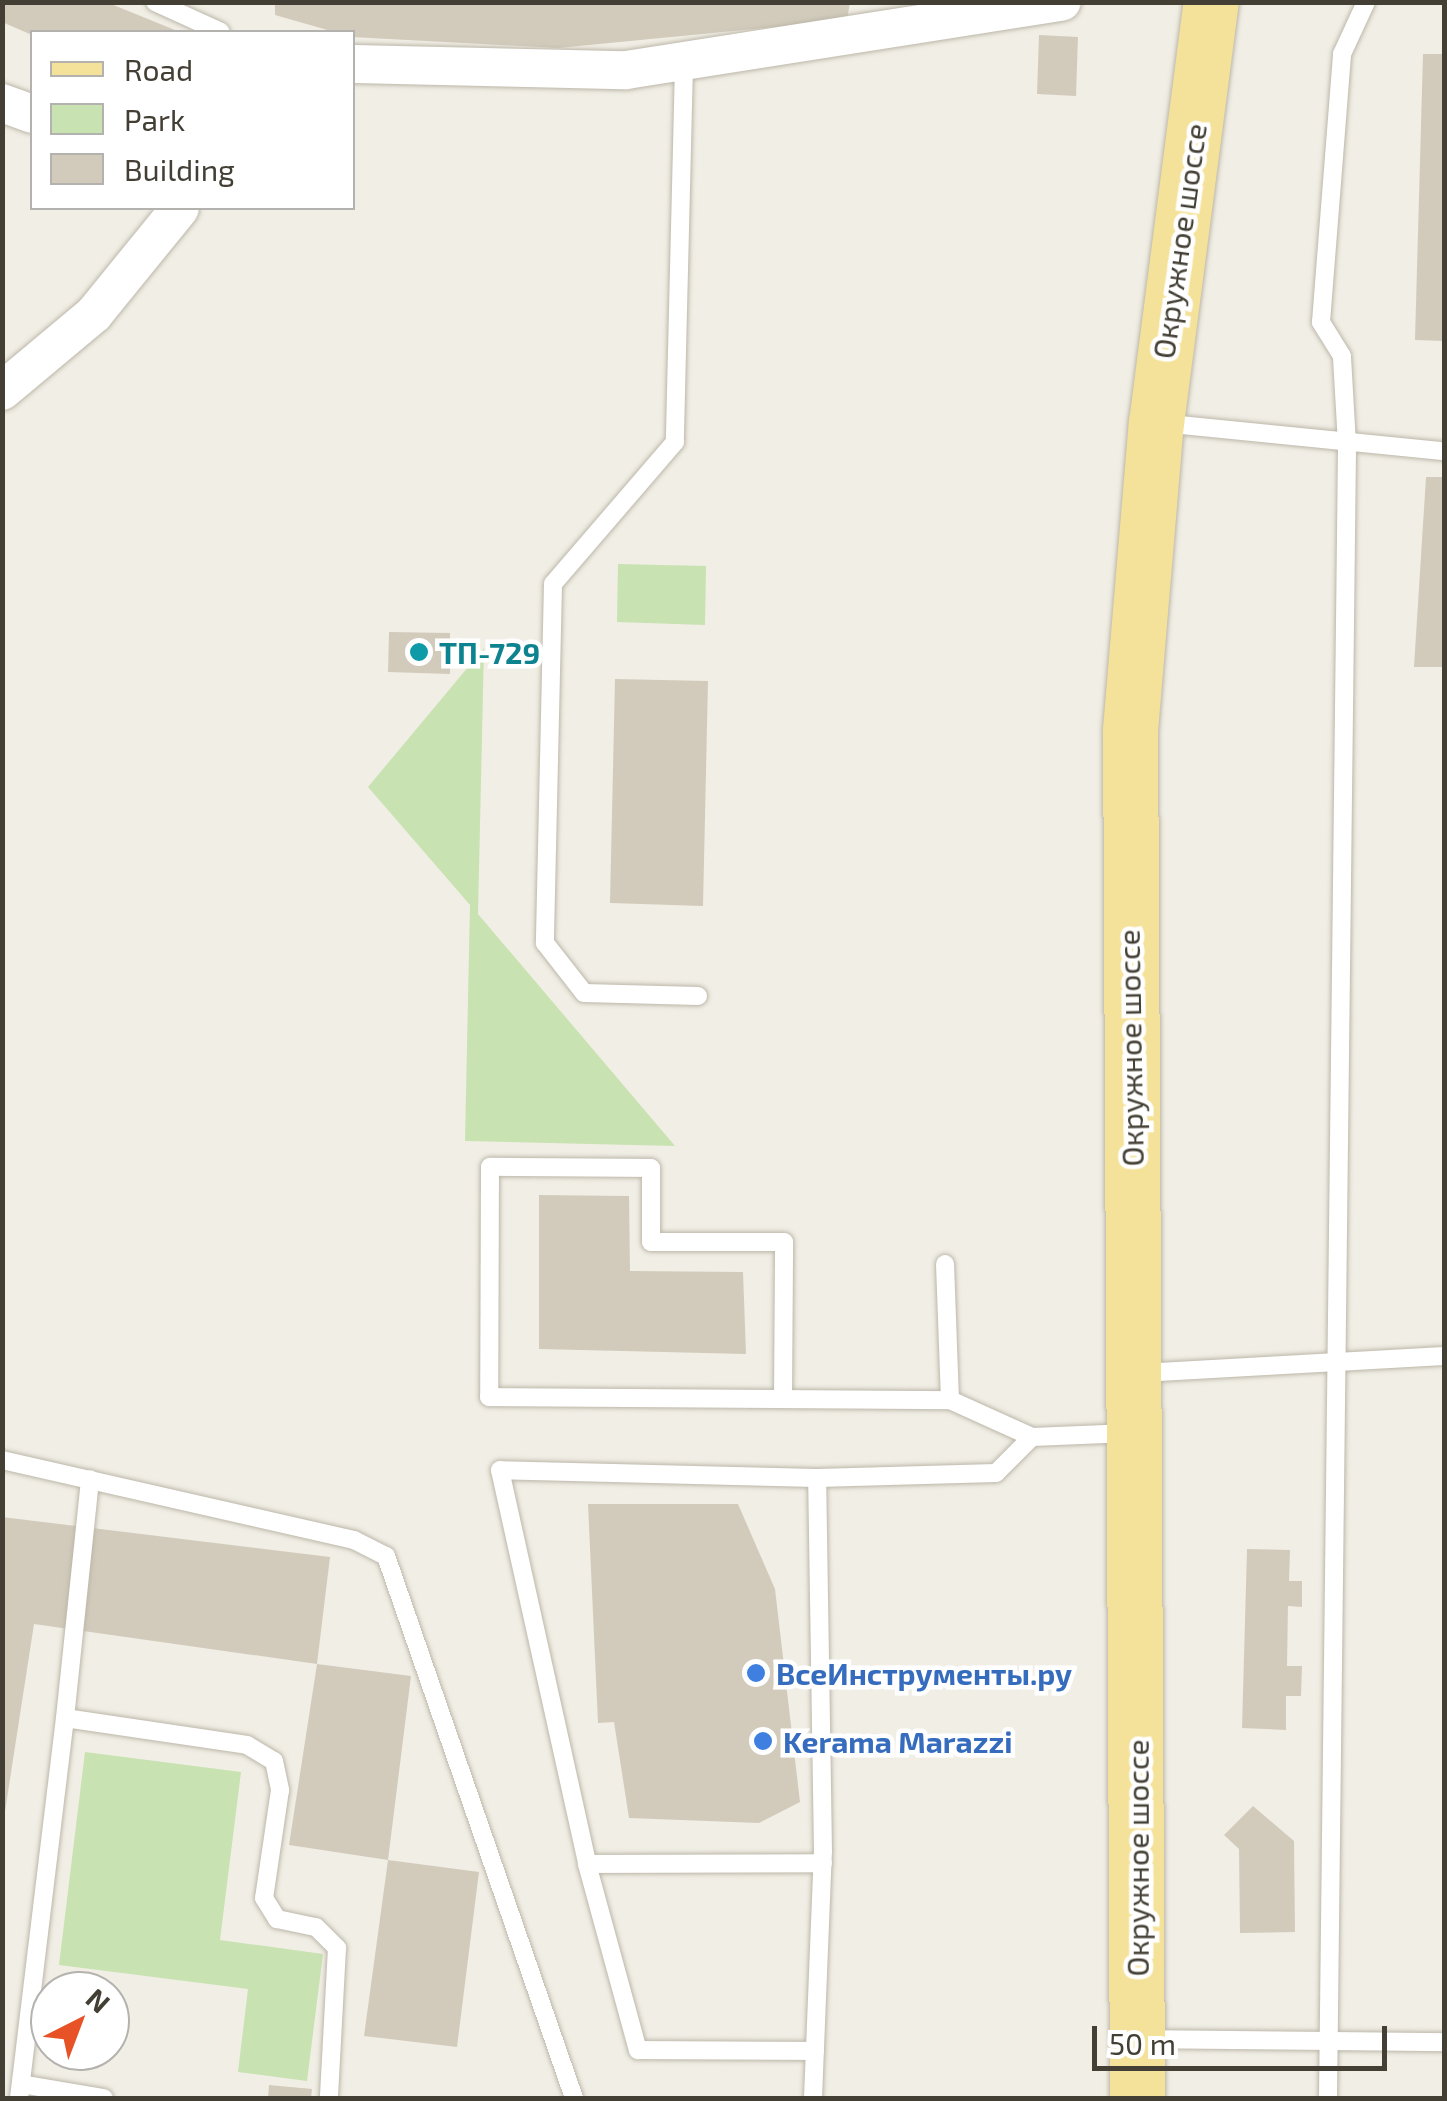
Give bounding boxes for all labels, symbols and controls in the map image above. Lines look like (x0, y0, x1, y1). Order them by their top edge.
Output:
legend (30, 30, 355, 210)
text: Road (124, 51, 193, 87)
text: Park (124, 101, 185, 137)
street label: Окружное шоссе (1145, 121, 1213, 361)
text: Building (124, 151, 235, 187)
place label: ТП-729 (439, 634, 540, 670)
marker: ТП-729 (408, 641, 430, 663)
street label: Окружное шоссе (1110, 929, 1150, 1167)
place label: ВсеИнструменты.ру (776, 1655, 1072, 1691)
marker: ВсеИнструменты.ру (745, 1662, 767, 1684)
place label: Kerama Marazzi (783, 1723, 1012, 1759)
marker: Kerama Marazzi (752, 1730, 774, 1752)
street label: Окружное шоссе (1119, 1739, 1155, 1977)
north arrow (30, 1971, 130, 2071)
text: N (80, 1981, 118, 2020)
scale bar (1097, 2006, 1392, 2068)
text: 50 m (1109, 2025, 1176, 2061)

